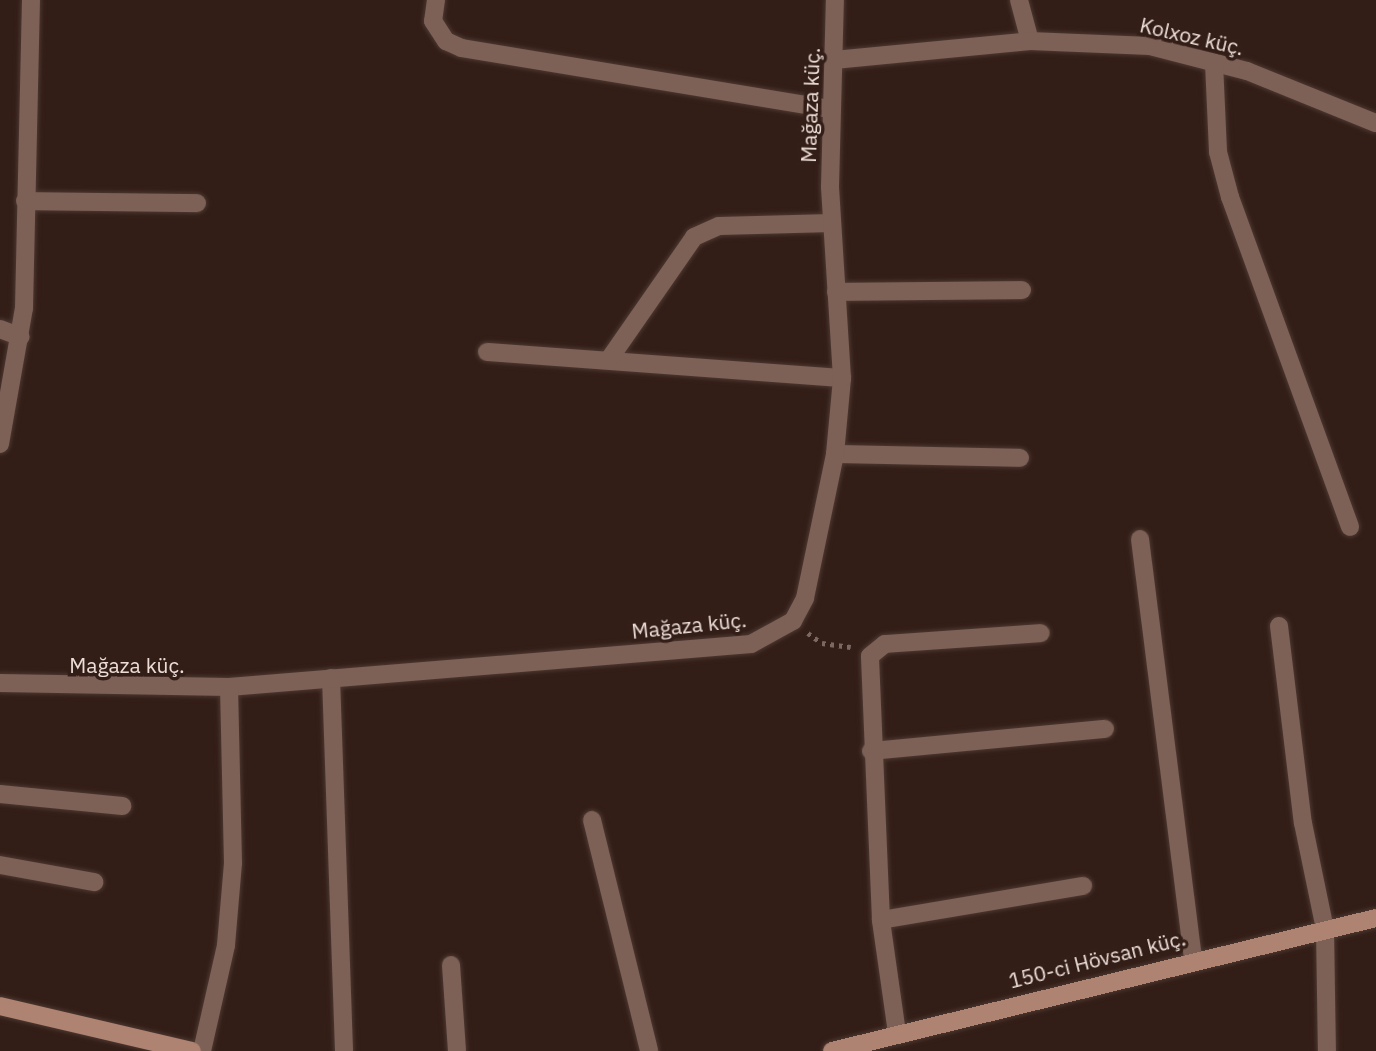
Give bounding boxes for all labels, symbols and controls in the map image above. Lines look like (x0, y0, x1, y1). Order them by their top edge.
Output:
street label: Kolxoz küç. (1137, 12, 1247, 60)
street label: Mağaza küç. (795, 47, 825, 163)
street label: Mağaza küç. (630, 606, 748, 644)
street label: Mağaza küç. (69, 652, 185, 678)
street label: 150-ci Hövsan küç. (1006, 925, 1188, 993)

